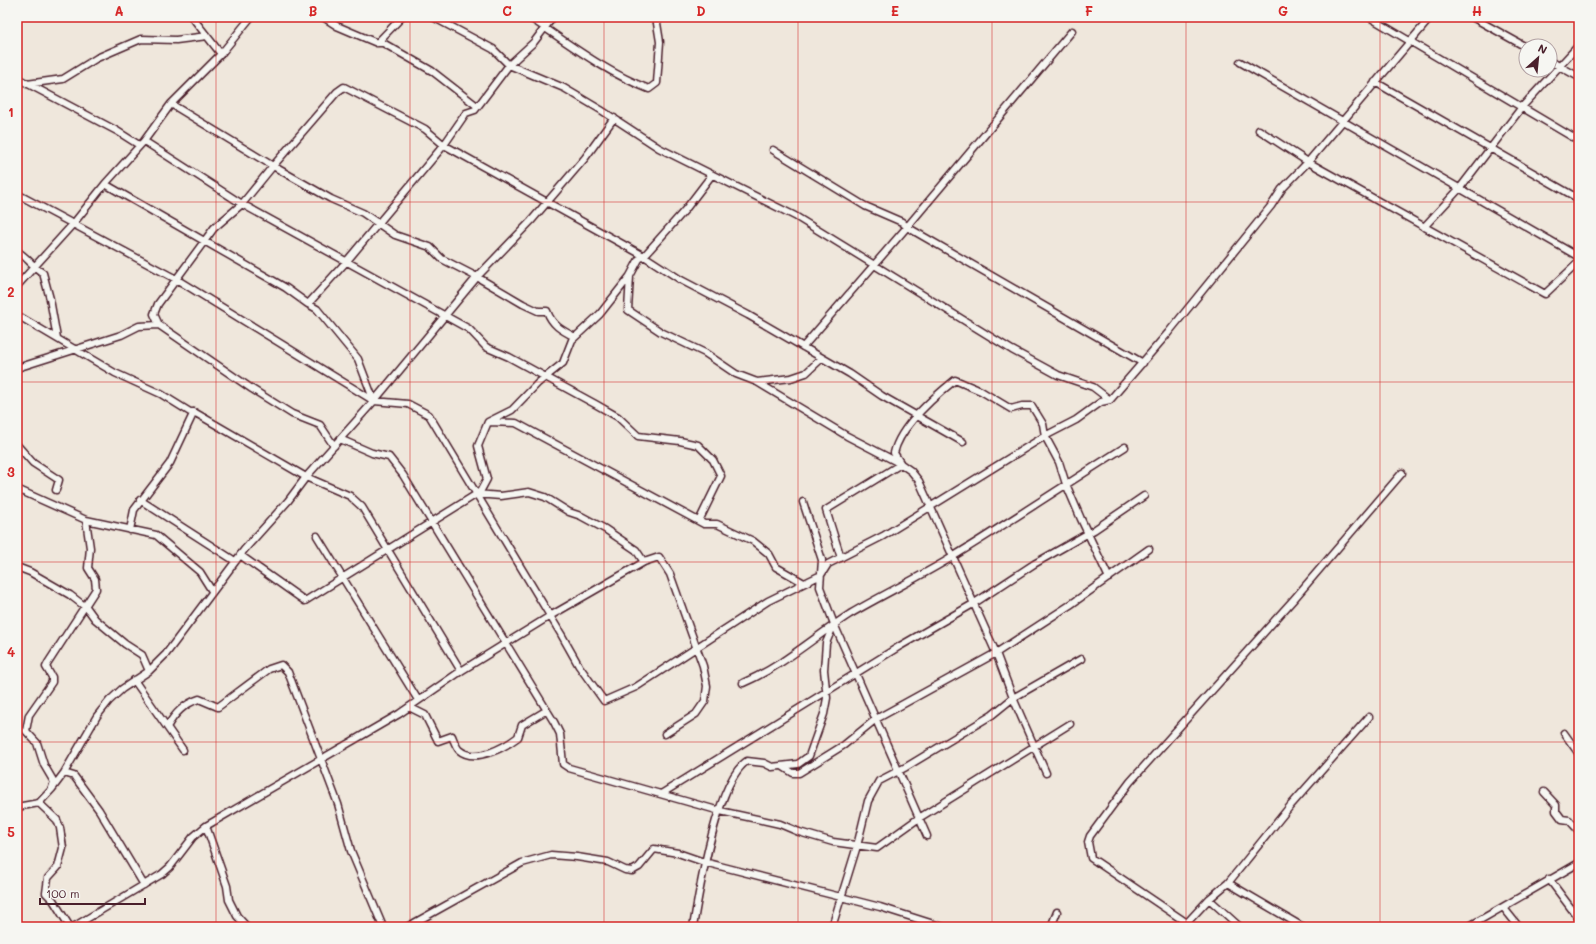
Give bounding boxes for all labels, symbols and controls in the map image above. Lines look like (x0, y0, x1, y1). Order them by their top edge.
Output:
text: A (114, 2, 124, 19)
text: B (309, 2, 318, 19)
text: C (502, 2, 512, 19)
text: D (696, 2, 706, 19)
text: E (891, 2, 899, 19)
text: F (1085, 2, 1093, 19)
text: G (1278, 2, 1288, 19)
text: H (1472, 2, 1482, 19)
north arrow (1518, 38, 1558, 78)
text: N (1536, 40, 1550, 57)
text: 1 (8, 103, 14, 120)
text: 2 (7, 283, 15, 300)
text: 3 (7, 463, 15, 480)
text: 4 (7, 643, 15, 660)
text: 5 (7, 823, 15, 840)
scale bar (40, 880, 145, 906)
text: 100 m (46, 885, 80, 901)

